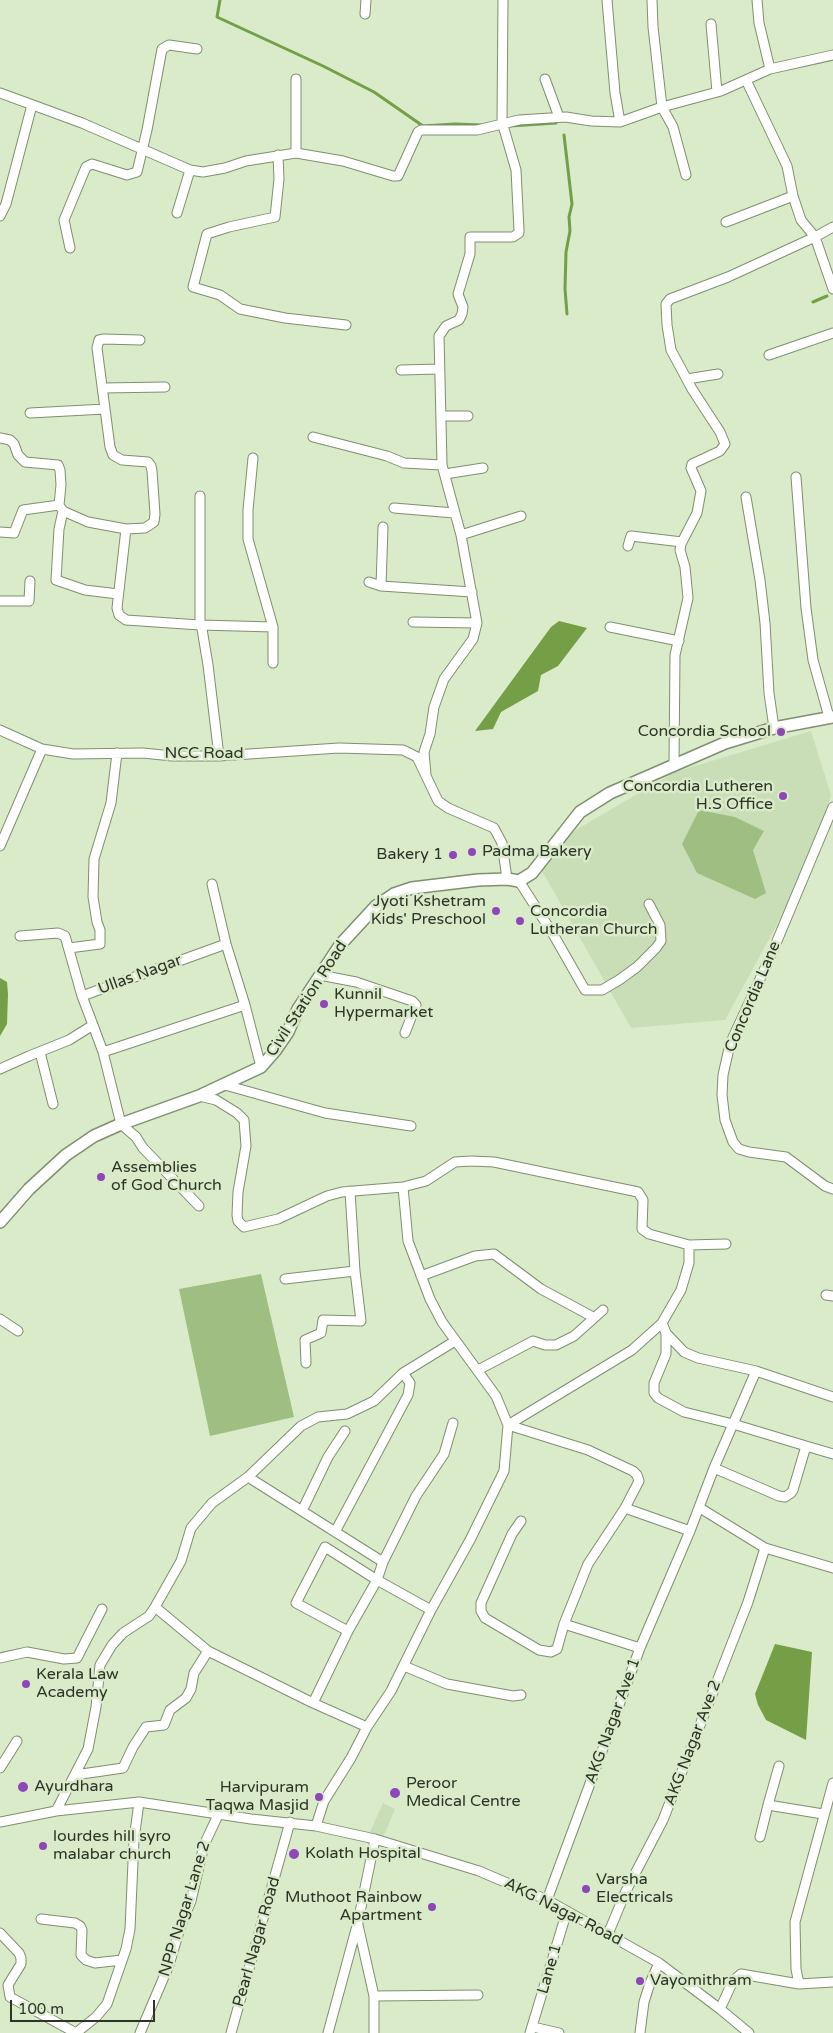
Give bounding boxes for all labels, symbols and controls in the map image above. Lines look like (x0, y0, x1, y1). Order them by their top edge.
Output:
place label: Concordia School (638, 722, 771, 742)
marker: Concordia School (775, 726, 787, 738)
street label: NCC Road (164, 744, 244, 764)
place label: Concordia Lutheren H.S Office (623, 777, 773, 815)
marker: Concordia Lutheren H.S Office (777, 790, 789, 802)
place label: Padma Bakery (482, 842, 592, 862)
place label: Bakery 1 (376, 845, 443, 865)
marker: Padma Bakery (466, 846, 478, 858)
marker: Bakery 1 (447, 849, 459, 861)
place label: Jyoti Kshetram Kids' Preschool (371, 892, 486, 930)
place label: Concordia Lutheran Church (530, 902, 658, 940)
marker: Jyoti Kshetram Kids' Preschool (490, 905, 502, 917)
marker: Concordia Lutheran Church (514, 915, 526, 927)
street label: Civil Station Road (262, 938, 352, 1060)
street label: Concordia Lane (721, 939, 785, 1055)
street label: Ullas Nagar (95, 951, 185, 999)
place label: Kunnil Hypermarket (334, 985, 433, 1023)
marker: Kunnil Hypermarket (318, 998, 330, 1010)
place label: Assemblies of God Church (111, 1158, 222, 1196)
marker: Assemblies of God Church (95, 1171, 107, 1183)
street label: AKG Nagar Ave 1 (581, 1655, 645, 1787)
place label: Kerala Law Academy (36, 1665, 119, 1703)
marker: Kerala Law Academy (20, 1678, 32, 1690)
street label: AKG Nagar Ave 2 (660, 1678, 726, 1808)
place label: Peroor Medical Centre (406, 1774, 521, 1812)
place label: Ayurdhara (34, 1777, 114, 1797)
place label: Harvipuram Taqwa Masjid (205, 1778, 309, 1816)
marker: Ayurdhara (16, 1780, 30, 1794)
marker: Peroor Medical Centre (388, 1786, 402, 1800)
marker: Harvipuram Taqwa Masjid (313, 1791, 325, 1803)
place label: lourdes hill syro malabar church (53, 1827, 171, 1865)
street label: NPP Nagar Lane 2 (155, 1839, 215, 1979)
marker: lourdes hill syro malabar church (37, 1840, 49, 1852)
place label: Kolath Hospital (305, 1844, 421, 1864)
marker: Kolath Hospital (287, 1847, 301, 1861)
place label: Varsha Electricals (596, 1870, 673, 1908)
street label: AKG Nagar Road (501, 1874, 625, 1950)
street label: Pearl Nagar Road (229, 1875, 285, 2009)
marker: Varsha Electricals (580, 1883, 592, 1895)
place label: Muthoot Rainbow Apartment (285, 1888, 422, 1926)
marker: Muthoot Rainbow Apartment (426, 1901, 438, 1913)
street label: Lane 1 (534, 1942, 566, 1996)
place label: Vayomithram (650, 1971, 752, 1991)
marker: Vayomithram (634, 1975, 646, 1987)
scale bar (12, 1990, 158, 2022)
text: 100 m (18, 2000, 64, 2018)

